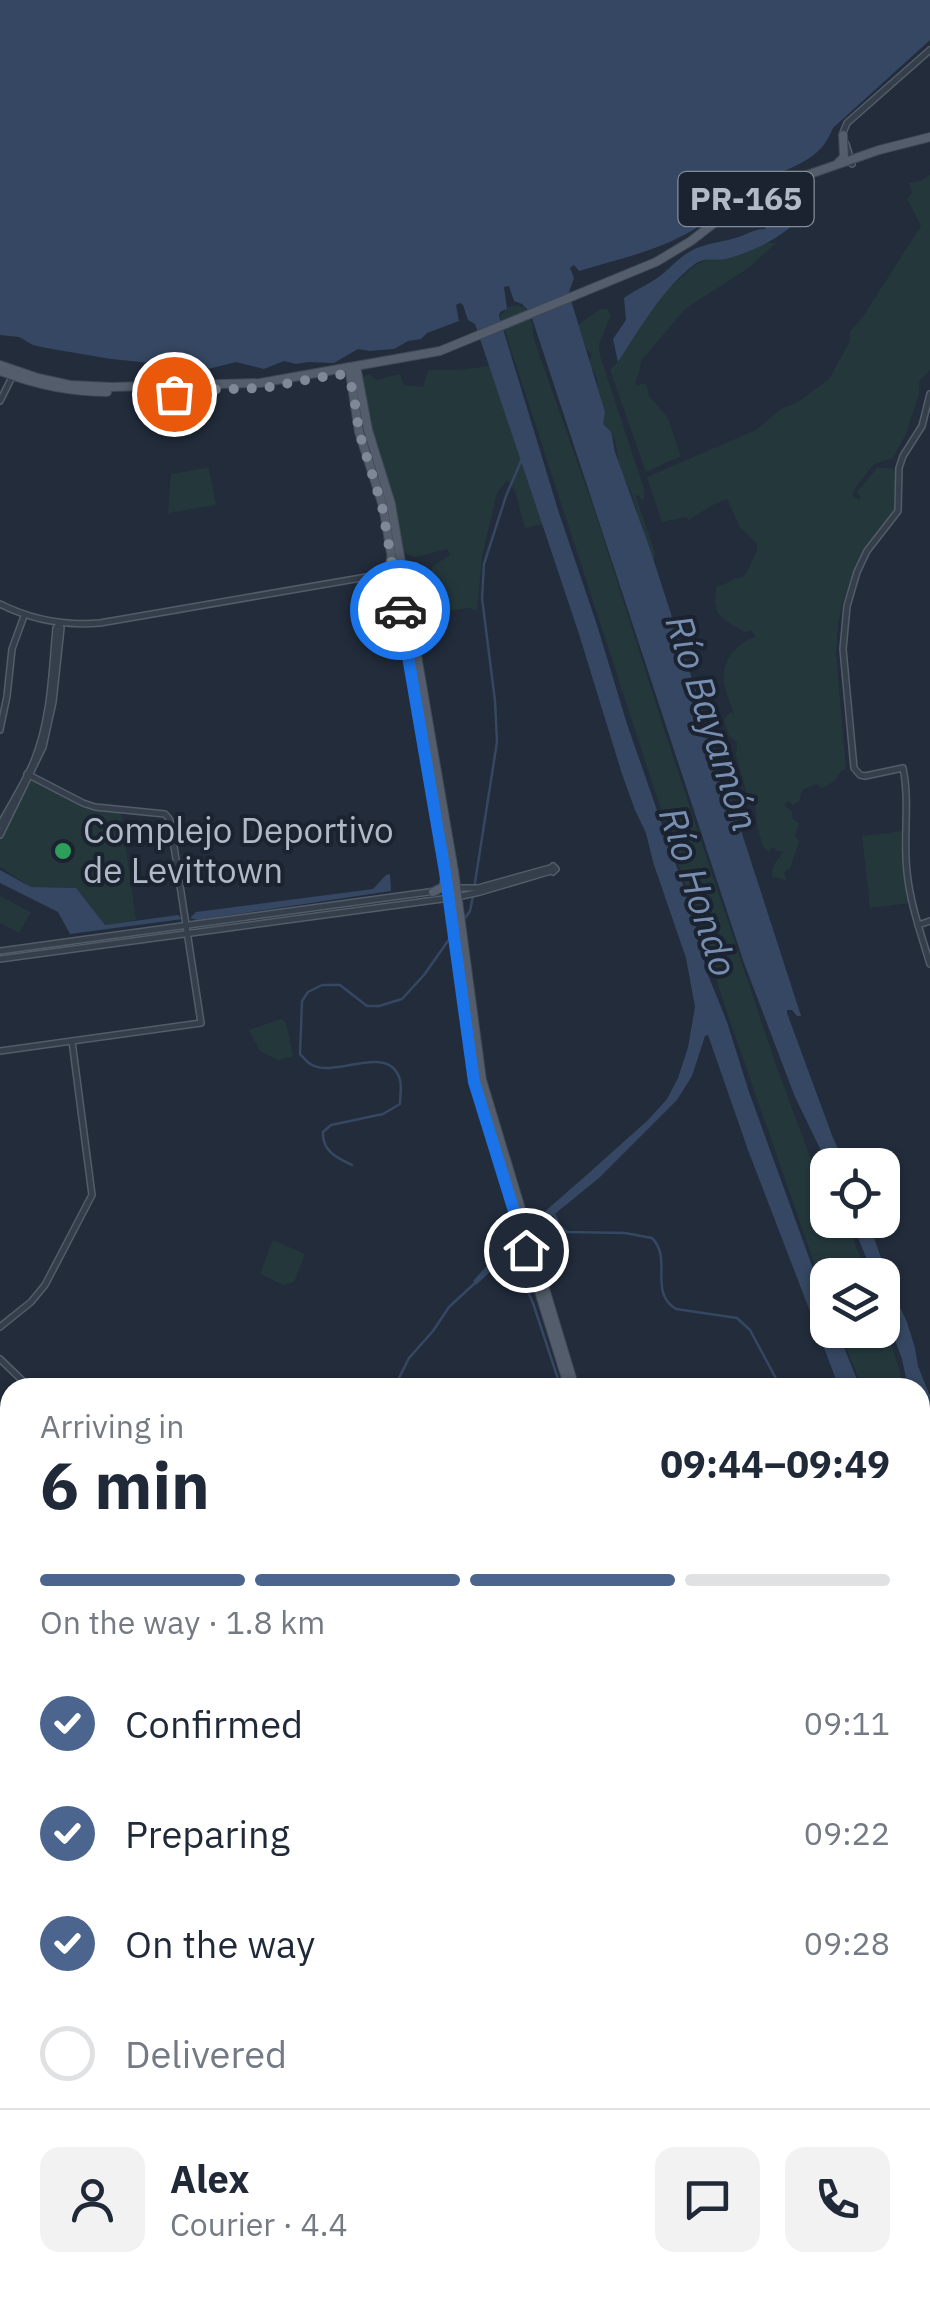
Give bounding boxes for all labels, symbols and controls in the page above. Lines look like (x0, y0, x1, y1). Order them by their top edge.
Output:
road number: PR-165 (678, 172, 814, 226)
pin (132, 352, 217, 437)
icon: bag (147, 367, 202, 422)
courier (350, 560, 450, 660)
icon: car (373, 583, 428, 638)
water label: Río Bayamón (656, 608, 771, 837)
water label: Río Hondo (649, 801, 750, 982)
place label: Complejo Deportivo de Levittown (83, 807, 394, 893)
marker: Complejo Deportivo de Levittown (52, 840, 74, 862)
map controls (810, 1148, 900, 1348)
button: locate (810, 1148, 900, 1238)
pin (484, 1208, 569, 1293)
icon: home (499, 1223, 554, 1278)
button: layers (810, 1258, 900, 1348)
text: Arriving in (40, 1405, 185, 1447)
text: 09:44–09:49 (660, 1439, 890, 1488)
text: 6 min (40, 1442, 210, 1527)
text: On the way · 1.8 km (40, 1601, 325, 1643)
icon: check (40, 1696, 95, 1751)
text: Confirmed (125, 1699, 303, 1748)
text: 09:11 (804, 1702, 890, 1744)
icon: check (40, 1806, 95, 1861)
text: Preparing (125, 1809, 290, 1858)
text: 09:22 (804, 1812, 890, 1854)
icon: check (40, 1916, 95, 1971)
text: On the way (125, 1919, 315, 1968)
text: 09:28 (804, 1922, 890, 1964)
text: Delivered (125, 2029, 287, 2078)
button: person (40, 2147, 145, 2252)
button: chat (655, 2147, 760, 2252)
button: phone (785, 2147, 890, 2252)
text: Alex (170, 2154, 250, 2203)
text: Courier · 4.4 (170, 2203, 348, 2245)

